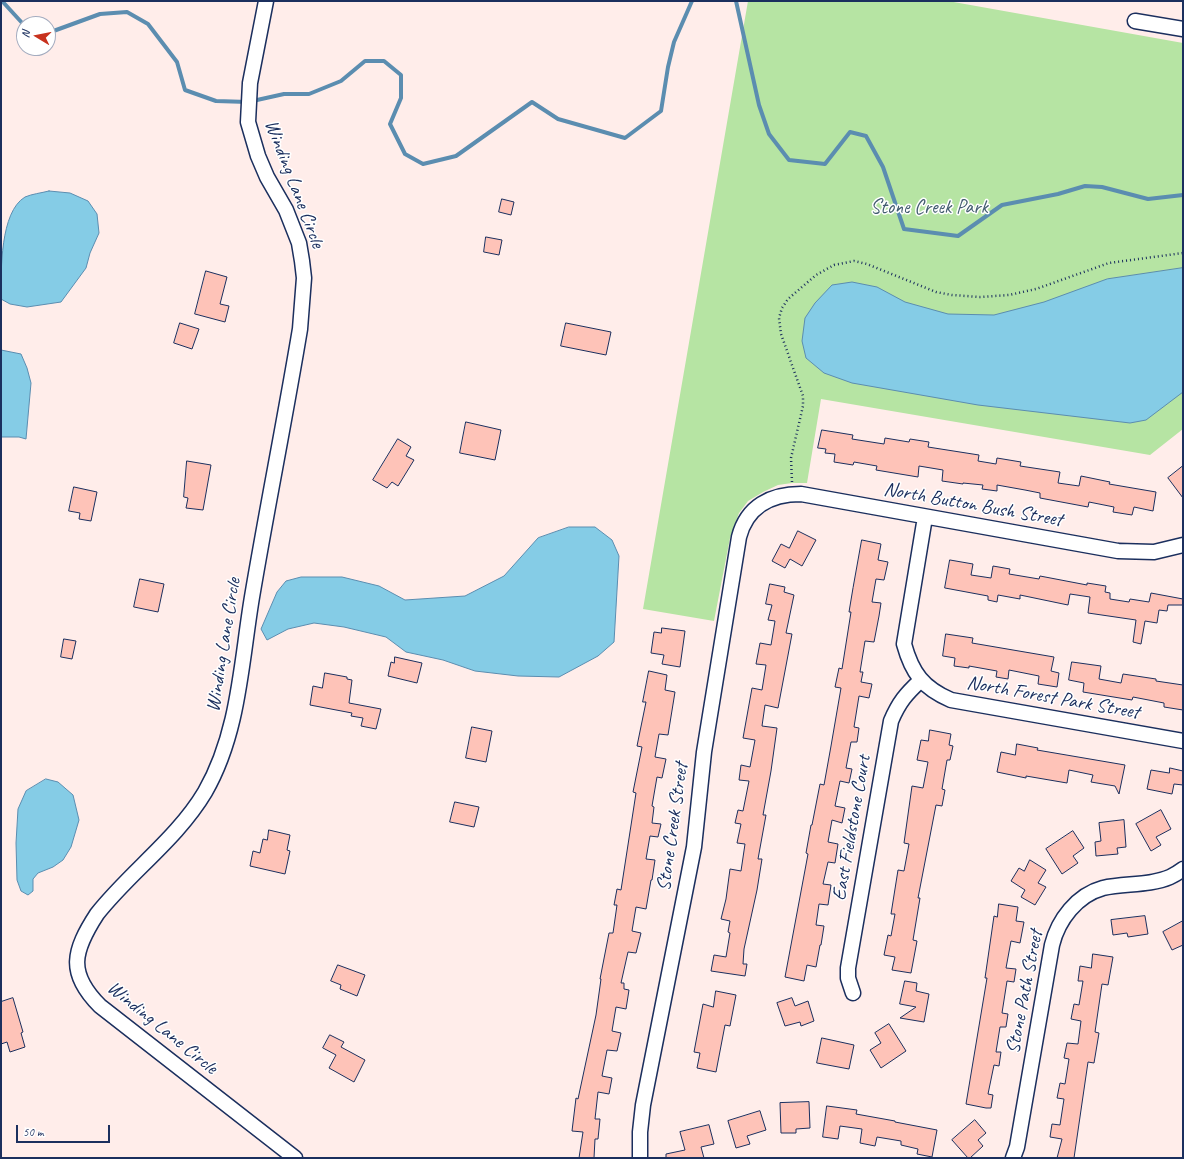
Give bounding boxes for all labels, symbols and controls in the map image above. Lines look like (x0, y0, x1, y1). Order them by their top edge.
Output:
north arrow (16, 16, 56, 56)
text: N (18, 30, 33, 39)
street label: Winding Lane Circle (259, 117, 329, 251)
park label: Stone Creek Park (870, 196, 988, 220)
street label: North Button Bush Street (882, 477, 1064, 533)
street label: Winding Lane Circle (202, 576, 246, 714)
street label: North Forest Park Street (965, 671, 1141, 725)
street label: East Fieldstone Court (827, 754, 877, 902)
street label: Stone Creek Street (652, 761, 694, 893)
street label: Stone Path Street (1001, 928, 1049, 1056)
street label: Winding Lane Circle (102, 976, 222, 1080)
scale bar (18, 1117, 112, 1143)
text: 50 m (23, 1124, 43, 1140)

